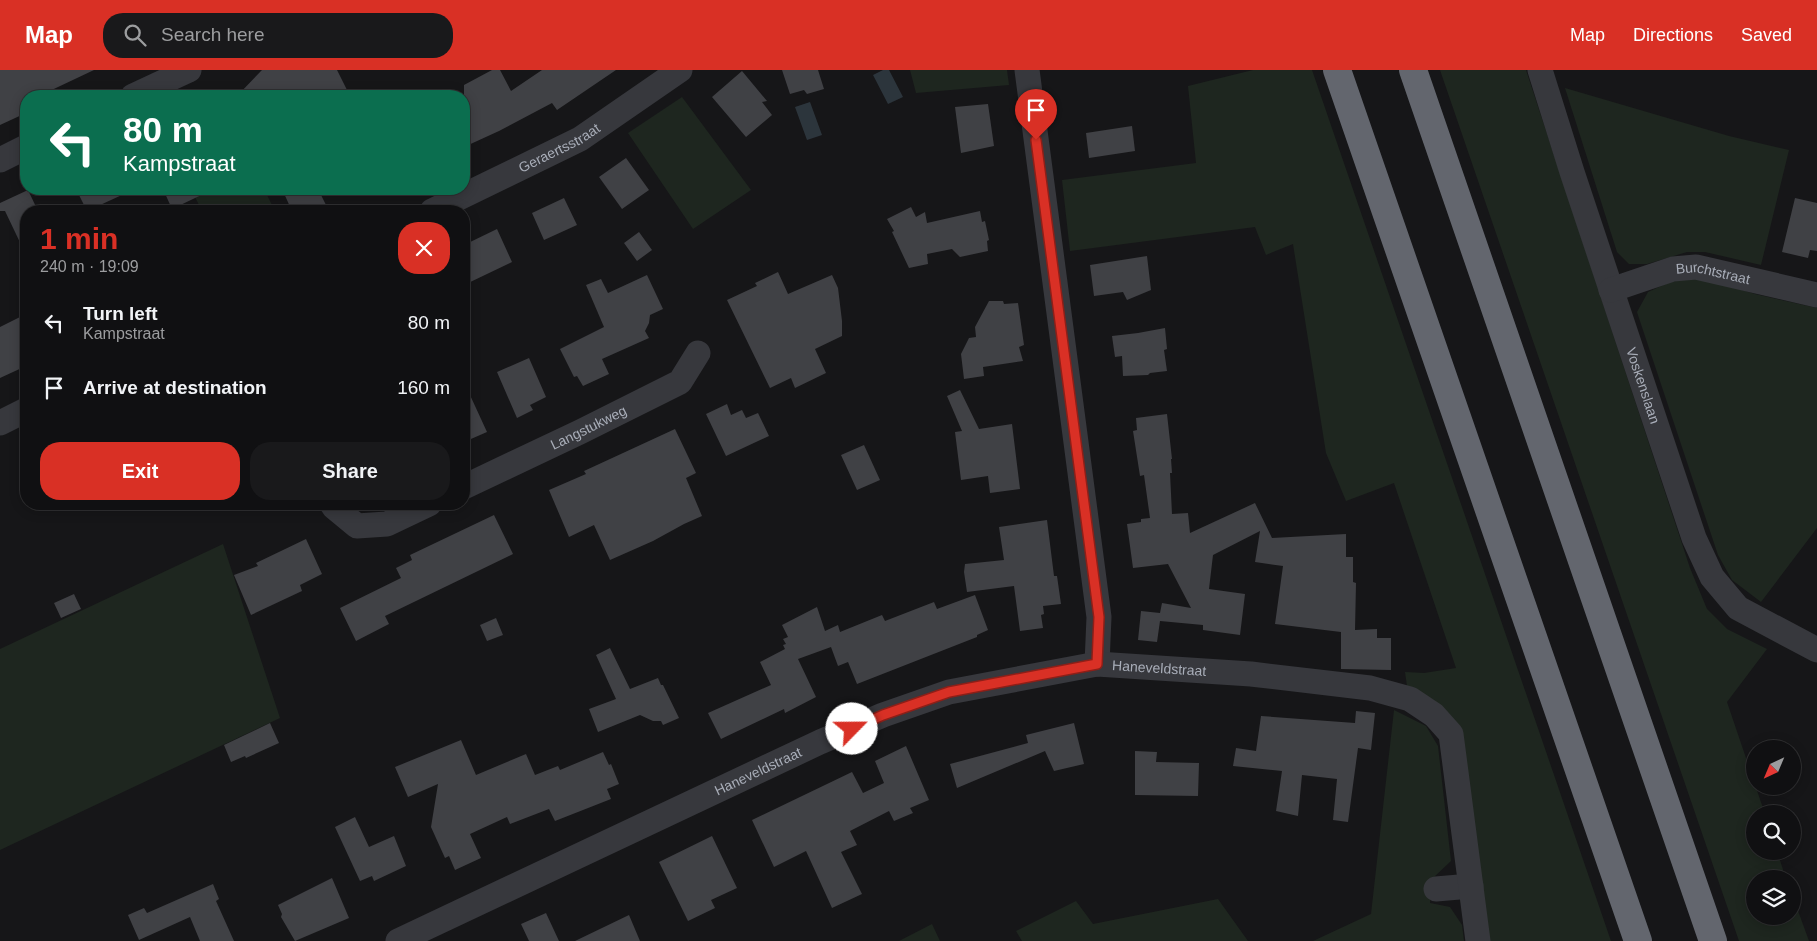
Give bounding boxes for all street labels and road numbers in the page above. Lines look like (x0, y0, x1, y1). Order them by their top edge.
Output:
street label: Geraertsstraat (516, 120, 603, 176)
street label: Burchtstraat (1675, 259, 1752, 287)
street label: Voskenslaan (1623, 345, 1663, 426)
street label: Langstukweg (548, 402, 629, 453)
street label: Haneveldstraat (1112, 657, 1207, 679)
street label: Haneveldstraat (712, 744, 804, 799)

